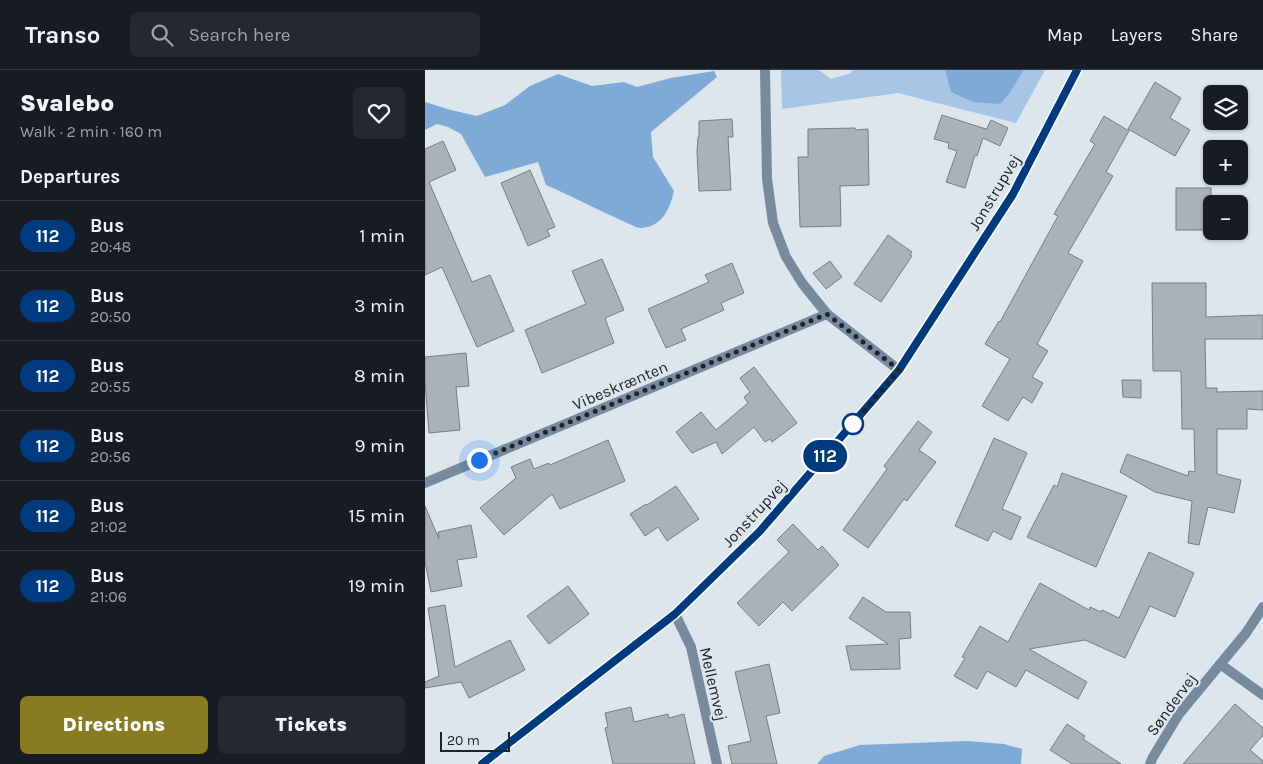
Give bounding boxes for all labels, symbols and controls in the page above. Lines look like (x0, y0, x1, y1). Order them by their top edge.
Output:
search box (130, 12, 480, 57)
text: Transo (25, 21, 100, 49)
icon: search (148, 21, 176, 49)
text: Search here (188, 24, 291, 46)
text: Map (1047, 24, 1083, 46)
text: Layers (1111, 24, 1163, 46)
text: Share (1191, 24, 1238, 46)
map controls (1203, 85, 1248, 240)
button: layers (1203, 85, 1248, 130)
button: heart (353, 87, 405, 139)
text: Svalebo (20, 89, 114, 117)
text: Walk · 2 min · 160 m (20, 122, 162, 141)
button: + (1203, 140, 1248, 185)
street label: Jonstrupvej (964, 151, 1025, 234)
text: Departures (20, 166, 120, 188)
button: − (1203, 195, 1248, 240)
text: Bus (90, 215, 124, 237)
text: 112 (36, 225, 59, 247)
text: 1 min (359, 225, 405, 247)
text: 20:48 (90, 237, 131, 256)
text: Bus (90, 285, 124, 307)
text: 112 (36, 295, 59, 317)
text: 3 min (354, 295, 405, 317)
text: 20:50 (90, 307, 131, 326)
text: Bus (90, 355, 124, 377)
street label: Vibeskrænten (570, 357, 671, 414)
text: 112 (36, 365, 59, 387)
text: 8 min (354, 365, 405, 387)
text: 20:55 (90, 377, 131, 396)
unlabelled marker (842, 413, 864, 435)
text: Bus (90, 425, 124, 447)
text: 112 (36, 435, 59, 457)
text: 9 min (355, 435, 405, 457)
line badge: 112 (796, 440, 854, 472)
text: 112 (813, 445, 837, 467)
text: 20:56 (90, 447, 131, 466)
your location (467, 448, 492, 473)
street label: Jonstrupvej (718, 476, 790, 551)
text: Bus (90, 495, 124, 517)
text: 112 (36, 505, 59, 527)
text: 15 min (349, 505, 405, 527)
text: 21:02 (90, 517, 127, 536)
text: Bus (90, 565, 124, 587)
text: 112 (36, 575, 59, 597)
text: 19 min (348, 575, 405, 597)
text: 21:06 (90, 587, 127, 606)
street label: Mellemvej (696, 645, 731, 723)
street label: Søndervej (1142, 669, 1200, 739)
button: Directions (20, 696, 208, 754)
button: Tickets (218, 696, 405, 754)
scale bar (440, 729, 510, 752)
text: 20 m (447, 732, 480, 749)

